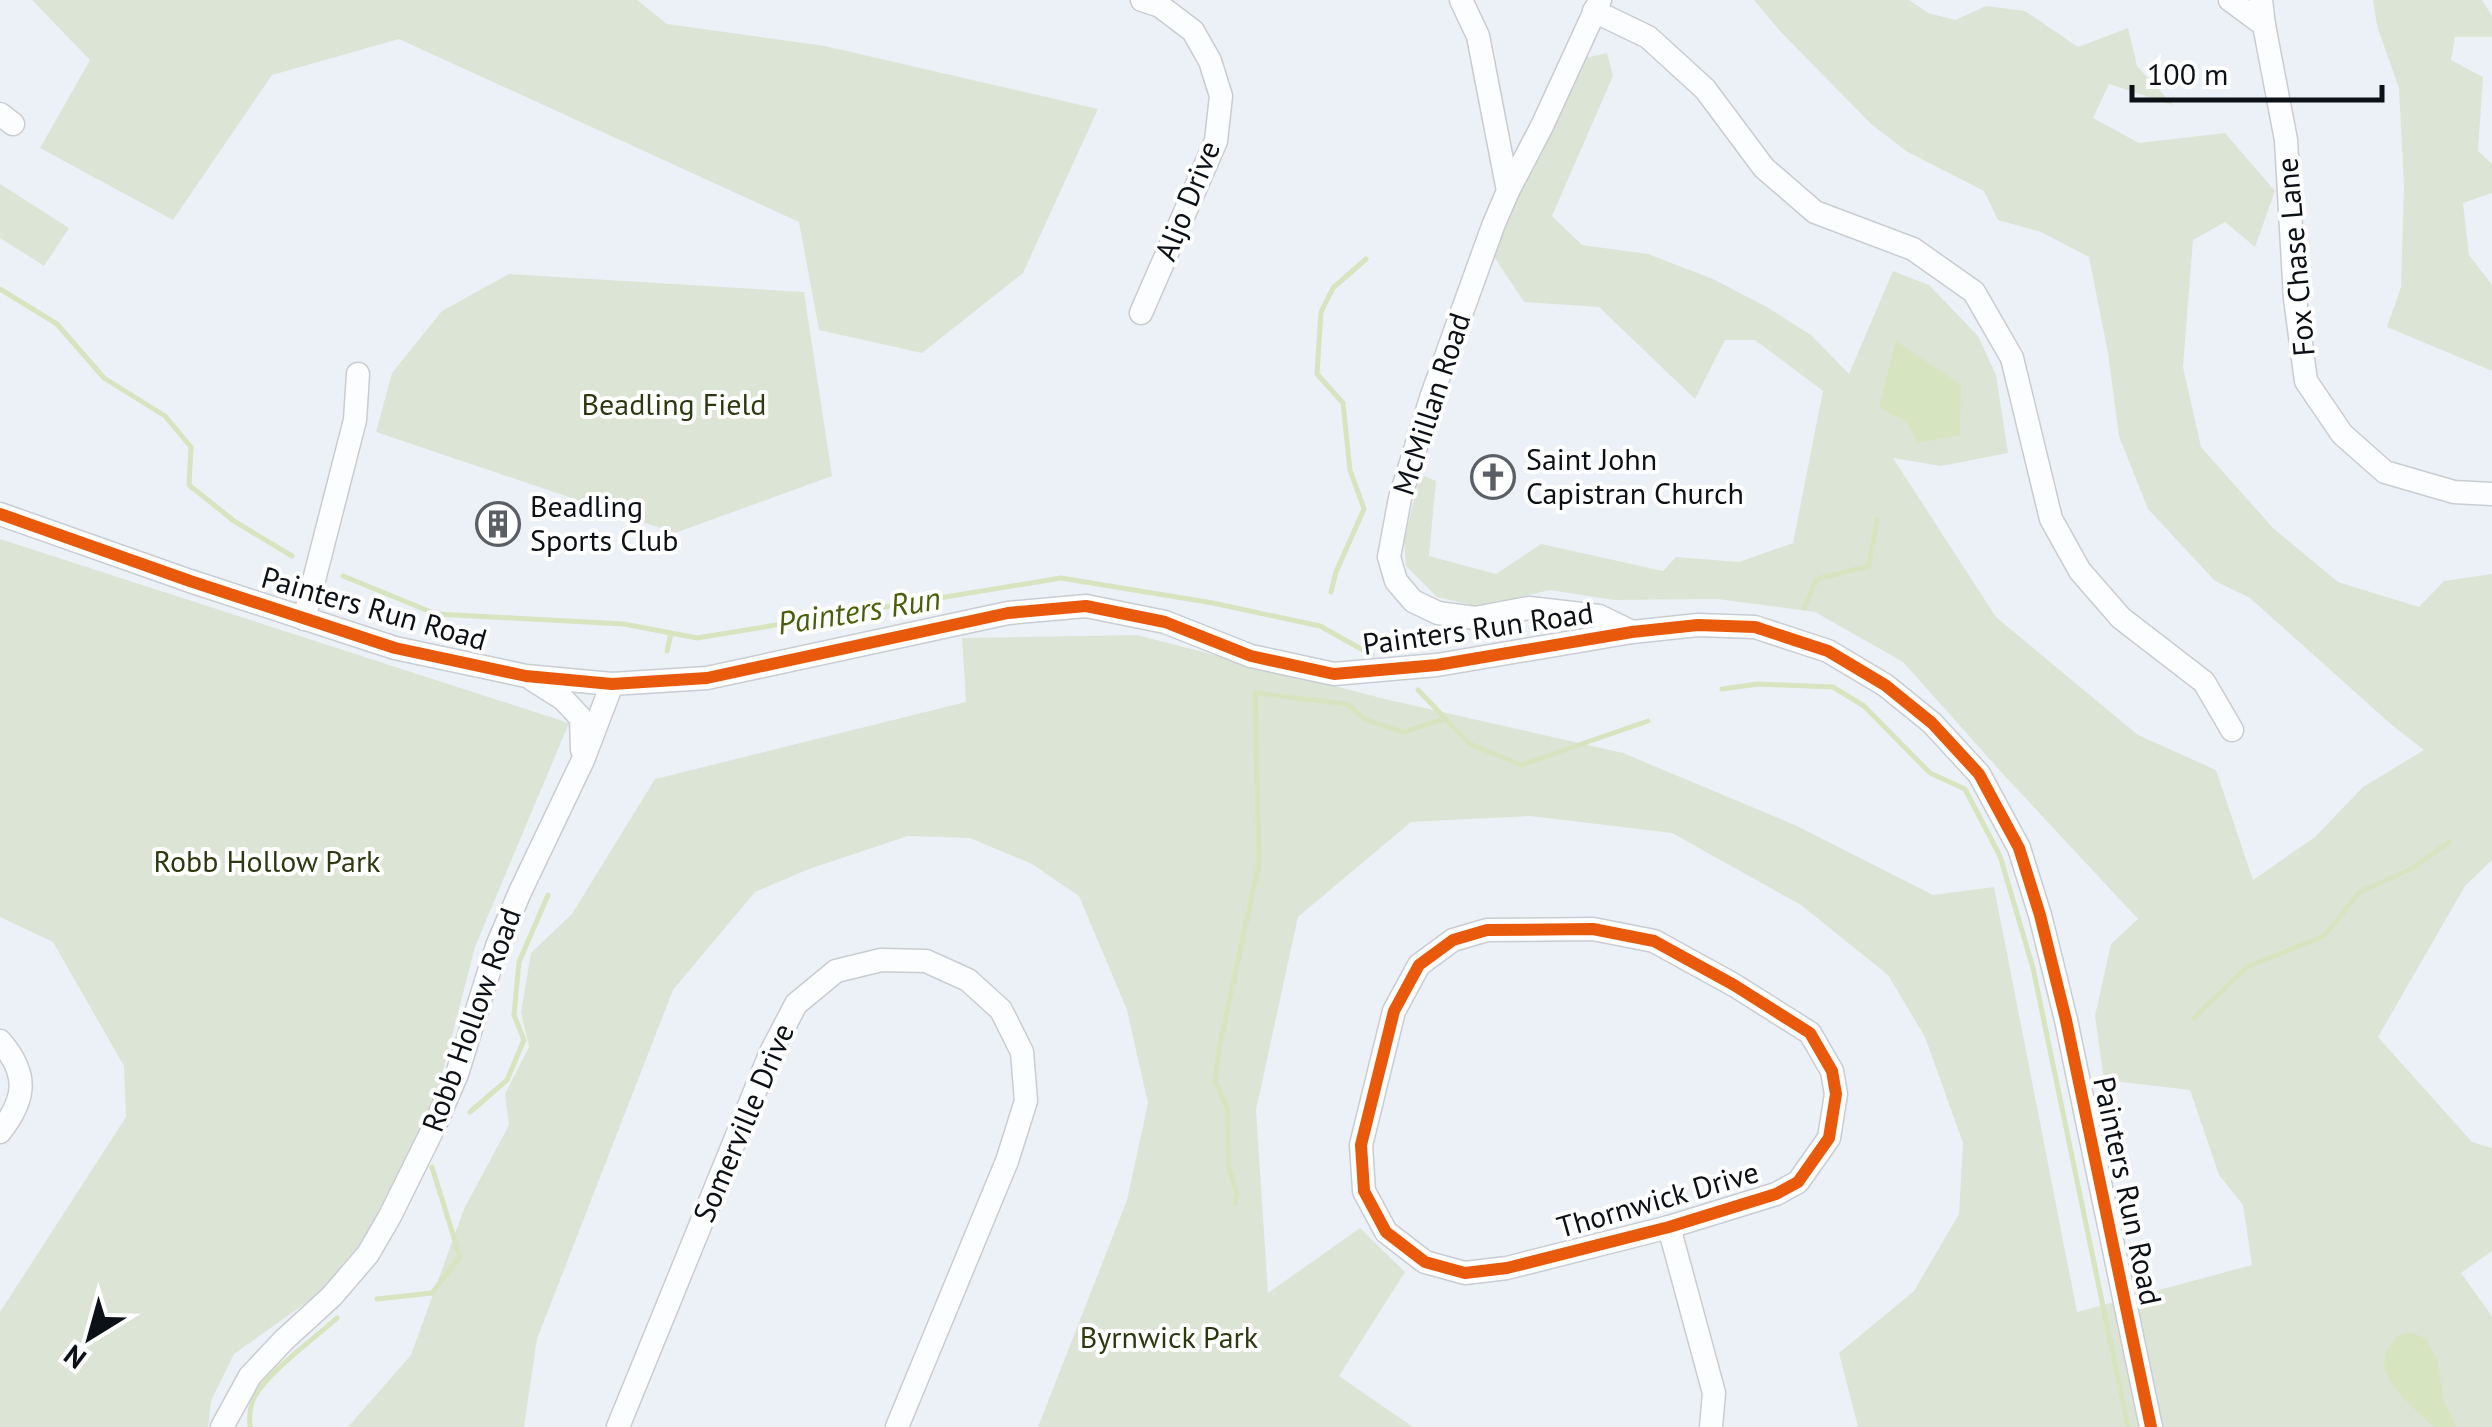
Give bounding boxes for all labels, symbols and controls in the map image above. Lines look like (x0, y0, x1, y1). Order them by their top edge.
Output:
scale bar (2132, 40, 2382, 102)
text: 100 m (2147, 54, 2228, 93)
street label: Aljo Drive (1145, 135, 1228, 266)
street label: Fox Chase Lane (2266, 156, 2323, 358)
street label: McMillan Road (1383, 307, 1478, 500)
park label: Beadling Field (582, 384, 766, 423)
place label: Saint John Capistran Church (1526, 439, 1744, 512)
church icon: Saint John Capistran Church (1470, 454, 1516, 500)
place label: Beadling Sports Club (530, 486, 678, 559)
building icon: Beadling Sports Club (475, 501, 521, 547)
street label: Painters Run Road (257, 557, 492, 658)
water label: Painters Run (774, 576, 943, 644)
street label: Painters Run Road (1360, 592, 1596, 663)
park label: Robb Hollow Park (154, 841, 381, 880)
street label: Robb Hollow Road (412, 902, 529, 1137)
street label: Somerville Drive (683, 1017, 802, 1228)
street label: Painters Run Road (2085, 1073, 2172, 1309)
street label: Thornwick Drive (1552, 1151, 1763, 1246)
north arrow (40, 1287, 140, 1387)
park label: Byrnwick Park (1080, 1317, 1259, 1356)
text: N (56, 1337, 93, 1378)

